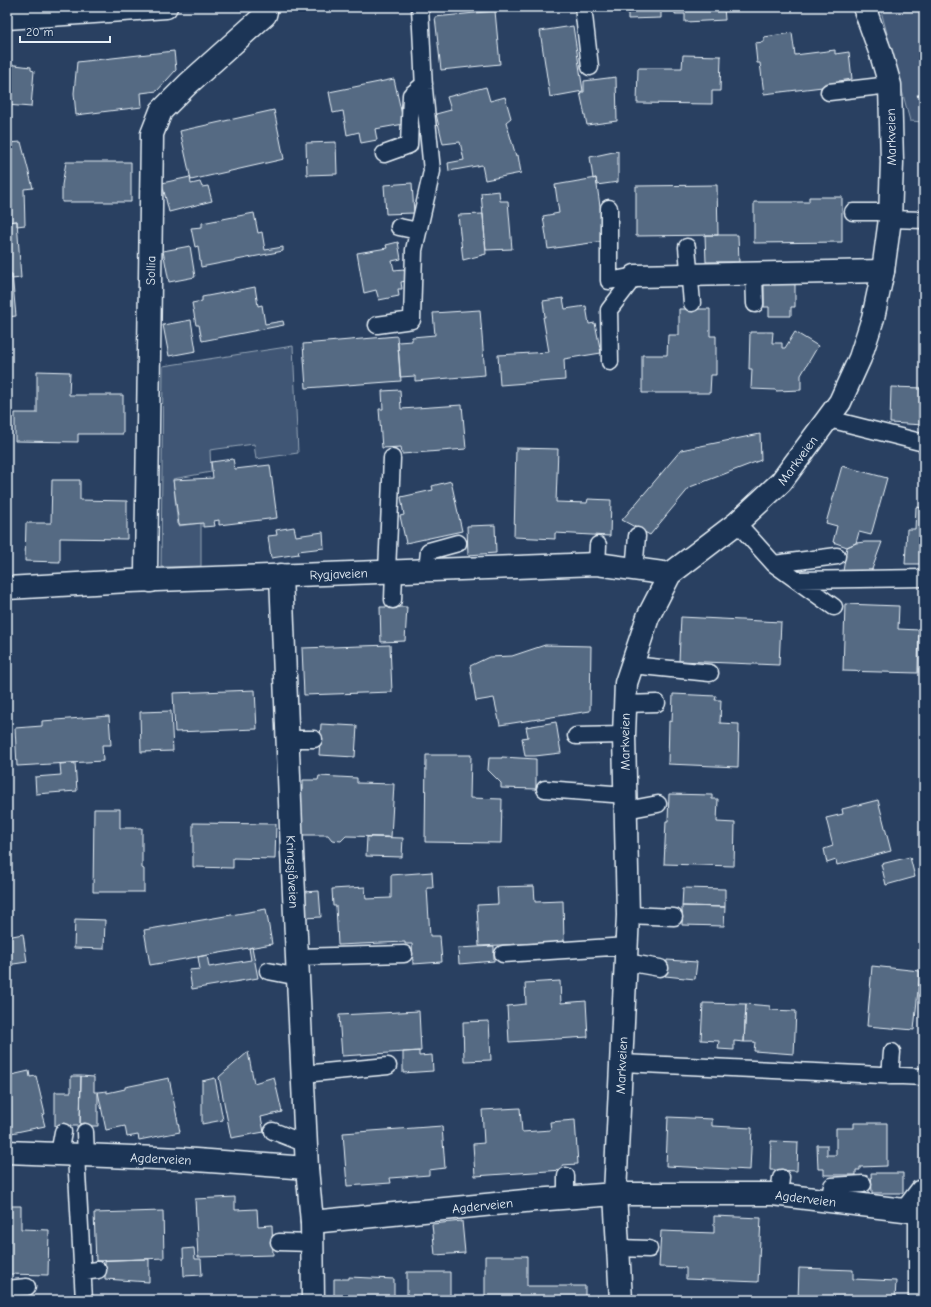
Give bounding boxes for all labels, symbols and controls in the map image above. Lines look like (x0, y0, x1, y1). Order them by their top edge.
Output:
scale bar (20, 18, 110, 44)
text: 20 m (26, 25, 54, 39)
street label: Markveien (883, 108, 899, 166)
street label: Sollia (142, 256, 158, 285)
street label: Markveien (774, 433, 820, 488)
street label: Rygjaveien (309, 565, 368, 582)
street label: Markveien (616, 713, 632, 770)
street label: Kringsjåveien (284, 835, 302, 909)
street label: Markveien (612, 1036, 630, 1094)
street label: Agderveien (130, 1149, 192, 1167)
street label: Agderveien (774, 1187, 837, 1209)
street label: Agderveien (451, 1195, 514, 1216)

